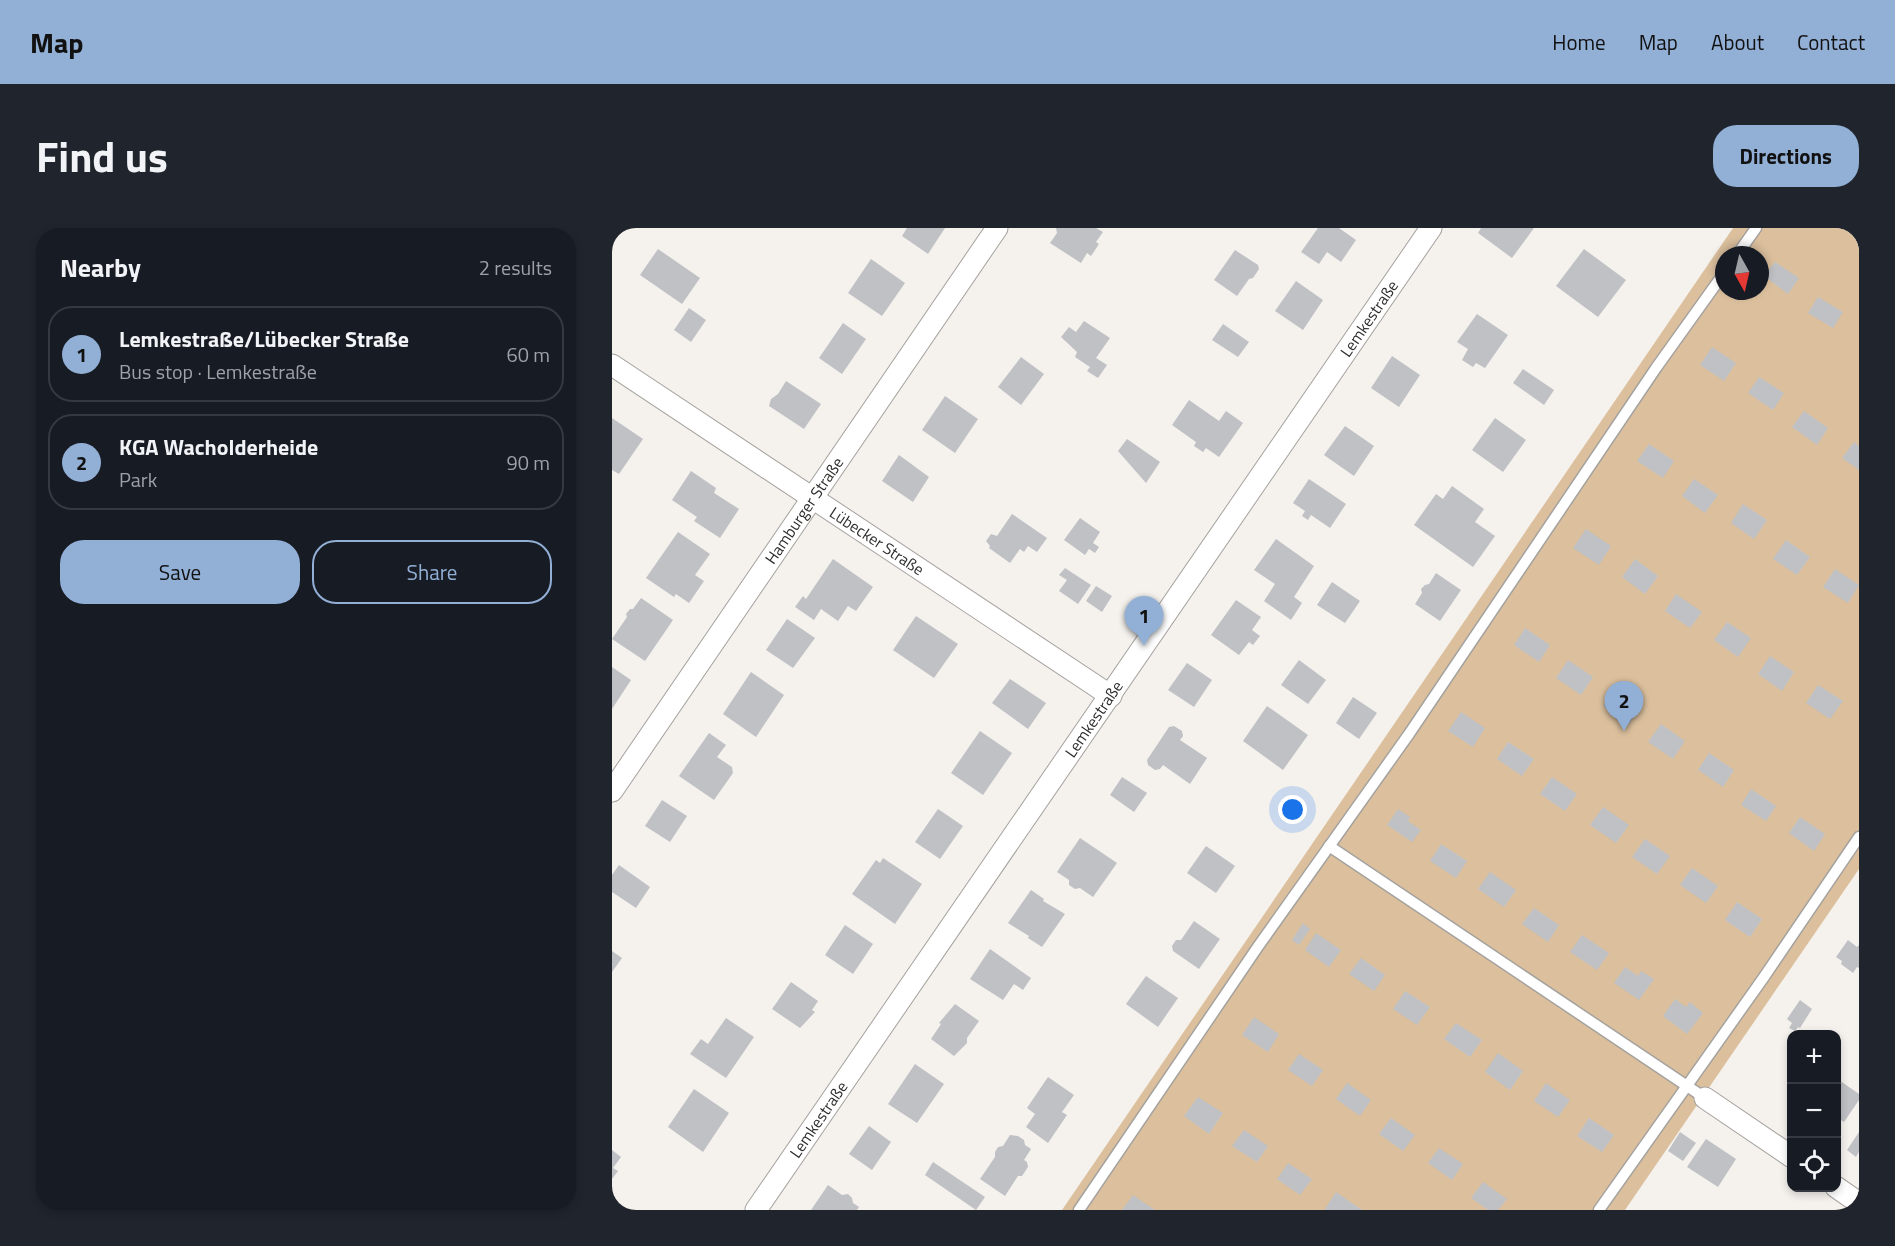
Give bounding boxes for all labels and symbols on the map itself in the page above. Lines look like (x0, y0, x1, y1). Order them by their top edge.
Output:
north arrow (1715, 246, 1769, 300)
street label: Lemkestraße (1334, 275, 1404, 362)
street label: Hamburger Straße (759, 452, 849, 569)
street label: Lübecker Straße (825, 501, 929, 581)
pin: 1 (1124, 596, 1164, 646)
street label: Lemkestraße (1059, 676, 1129, 762)
pin: 2 (1604, 682, 1644, 731)
your location (1278, 795, 1307, 824)
street label: Lemkestraße (783, 1076, 853, 1163)

